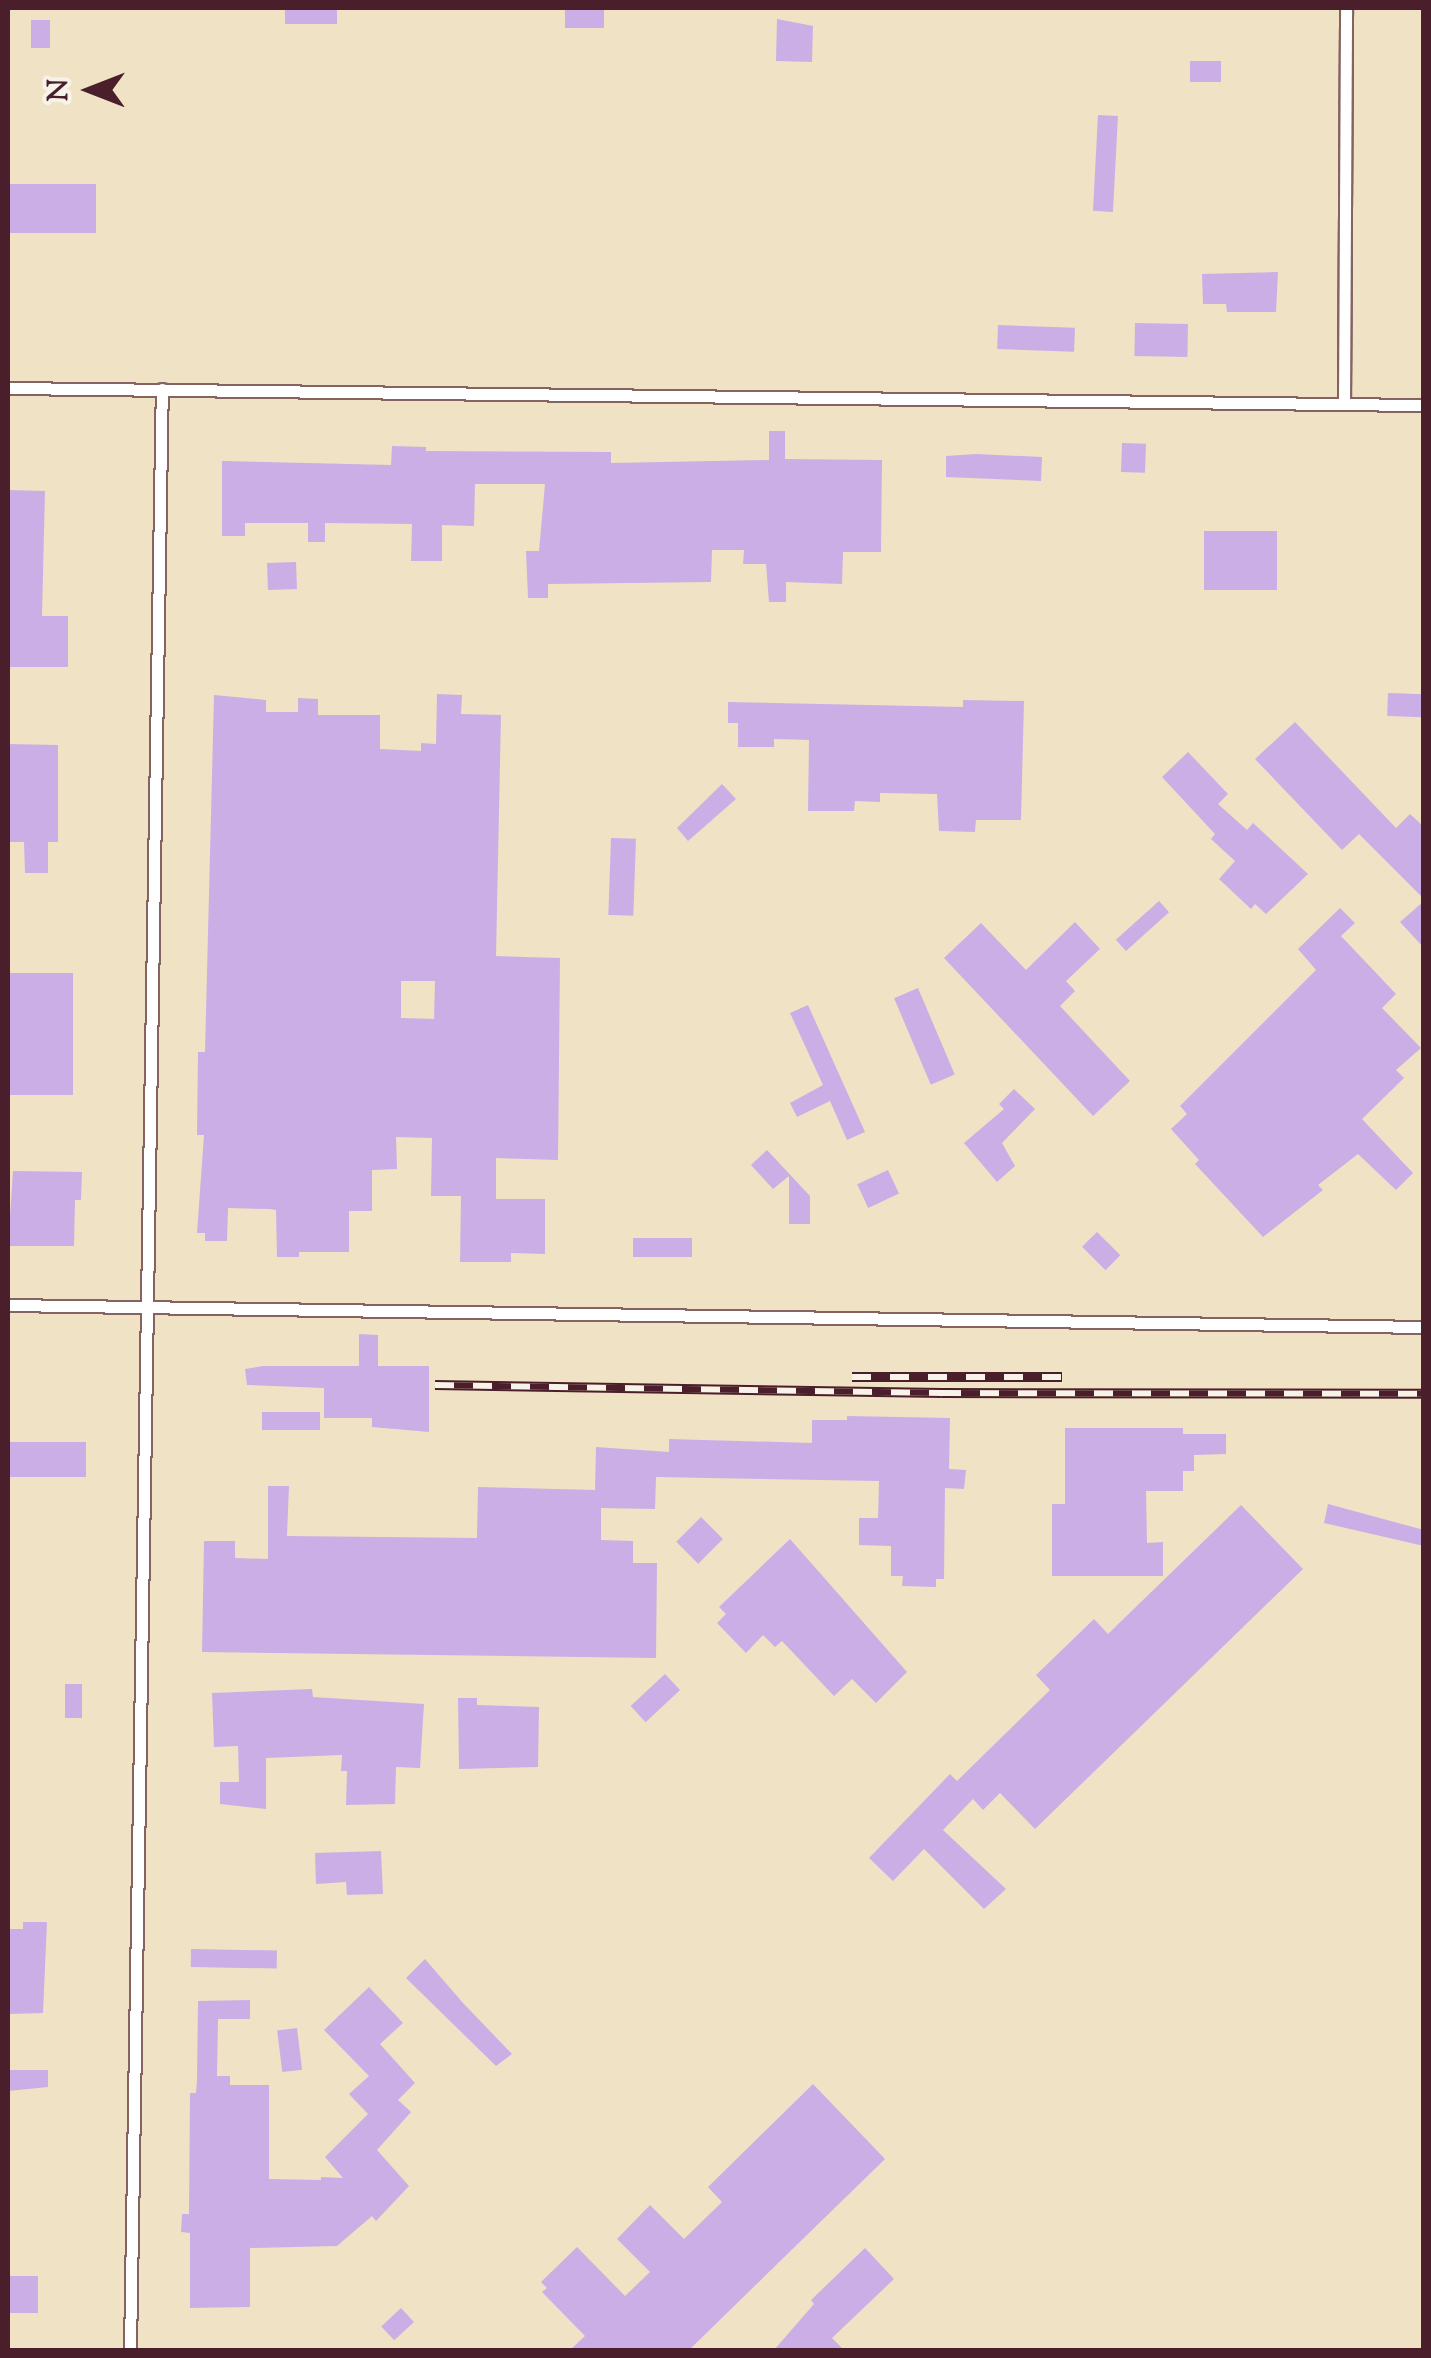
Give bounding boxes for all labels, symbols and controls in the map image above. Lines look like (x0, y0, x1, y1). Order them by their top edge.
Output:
north arrow (40, 40, 140, 140)
text: N (40, 79, 80, 101)

